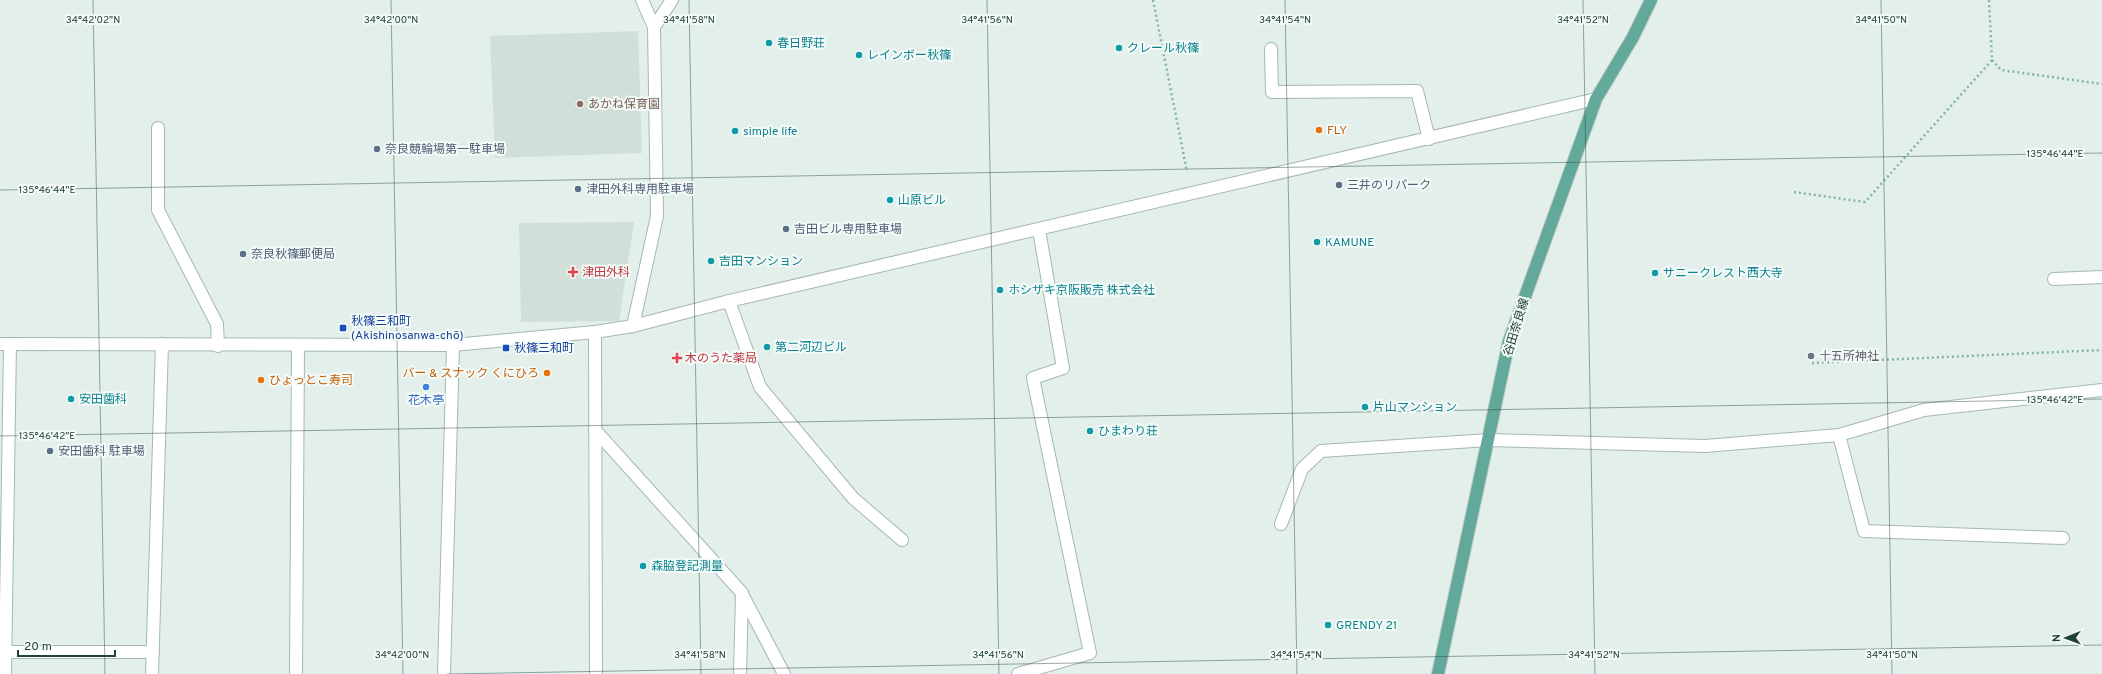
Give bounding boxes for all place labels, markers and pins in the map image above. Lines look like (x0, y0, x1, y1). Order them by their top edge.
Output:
place label: 春日野荘 (777, 36, 825, 52)
marker: 春日野荘 (764, 38, 774, 48)
place label: クレール秋篠 (1127, 41, 1200, 57)
marker: クレール秋篠 (1114, 43, 1124, 53)
place label: レインボー秋篠 (867, 48, 952, 64)
marker: レインボー秋篠 (854, 50, 864, 60)
place label: あかね保育園 (588, 97, 660, 113)
marker: あかね保育園 (575, 99, 585, 109)
place label: FLY (1327, 123, 1347, 139)
place label: simple life (743, 124, 798, 140)
marker: FLY (1314, 125, 1324, 135)
marker: simple life (730, 126, 740, 136)
place label: 奈良競輪場第一駐車場 (385, 142, 505, 158)
marker: 奈良競輪場第一駐車場 (372, 144, 382, 154)
place label: 三井のリパーク (1347, 178, 1431, 194)
marker: 三井のリパーク (1334, 180, 1344, 190)
place label: 津田外科専用駐車場 (586, 182, 694, 198)
marker: 津田外科専用駐車場 (573, 184, 583, 194)
place label: 山原ビル (898, 193, 946, 209)
marker: 山原ビル (885, 195, 895, 205)
place label: 吉田ビル専用駐車場 (794, 222, 902, 238)
marker: 吉田ビル専用駐車場 (781, 224, 791, 234)
place label: KAMUNE (1325, 235, 1374, 251)
marker: KAMUNE (1312, 237, 1322, 247)
place label: 奈良秋篠郵便局 (251, 247, 335, 263)
marker: 奈良秋篠郵便局 (238, 249, 248, 259)
place label: 吉田マンション (719, 254, 803, 270)
marker: 吉田マンション (706, 256, 716, 266)
place label: 津田外科 (582, 265, 630, 281)
marker: 津田外科 (567, 266, 579, 278)
place label: サニークレスト西大寺 (1663, 266, 1783, 282)
marker: サニークレスト西大寺 (1650, 268, 1660, 278)
place label: ホシザキ京阪販売 株式会社 (1008, 283, 1155, 299)
marker: ホシザキ京阪販売 株式会社 (995, 285, 1005, 295)
place label: 秋篠三和町 (Akishinosanwa-chō) (351, 314, 464, 344)
marker: 秋篠三和町 (Akishinosanwa-chō) (338, 323, 348, 333)
place label: 第二河辺ビル (775, 340, 847, 356)
place label: 秋篠三和町 (514, 341, 574, 357)
marker: 第二河辺ビル (762, 342, 772, 352)
marker: 秋篠三和町 (501, 343, 511, 353)
place label: 十五所神社 (1819, 349, 1879, 365)
place label: 木のうた薬局 (685, 351, 757, 367)
marker: 十五所神社 (1806, 351, 1816, 361)
marker: 木のうた薬局 (672, 353, 682, 363)
place label: バー & スナック くにひろ (402, 366, 539, 382)
marker: バー & スナック くにひろ (542, 368, 552, 378)
place label: ひょっとこ寿司 (269, 373, 353, 389)
marker: ひょっとこ寿司 (256, 375, 266, 385)
marker: 花木亭 (421, 382, 431, 392)
place label: 安田歯科 (79, 392, 127, 408)
place label: 花木亭 (408, 393, 444, 409)
marker: 安田歯科 (66, 394, 76, 404)
place label: 片山マンション (1373, 400, 1457, 416)
marker: 片山マンション (1360, 402, 1370, 412)
place label: ひまわり荘 (1098, 424, 1158, 440)
marker: ひまわり荘 (1085, 426, 1095, 436)
place label: 安田歯科 駐車場 (58, 444, 145, 460)
marker: 安田歯科 駐車場 (45, 446, 55, 456)
place label: 森脇登記測量 (651, 559, 723, 575)
marker: 森脇登記測量 (638, 561, 648, 571)
place label: GRENDY 21 (1336, 618, 1397, 634)
marker: GRENDY 21 (1323, 620, 1333, 630)

